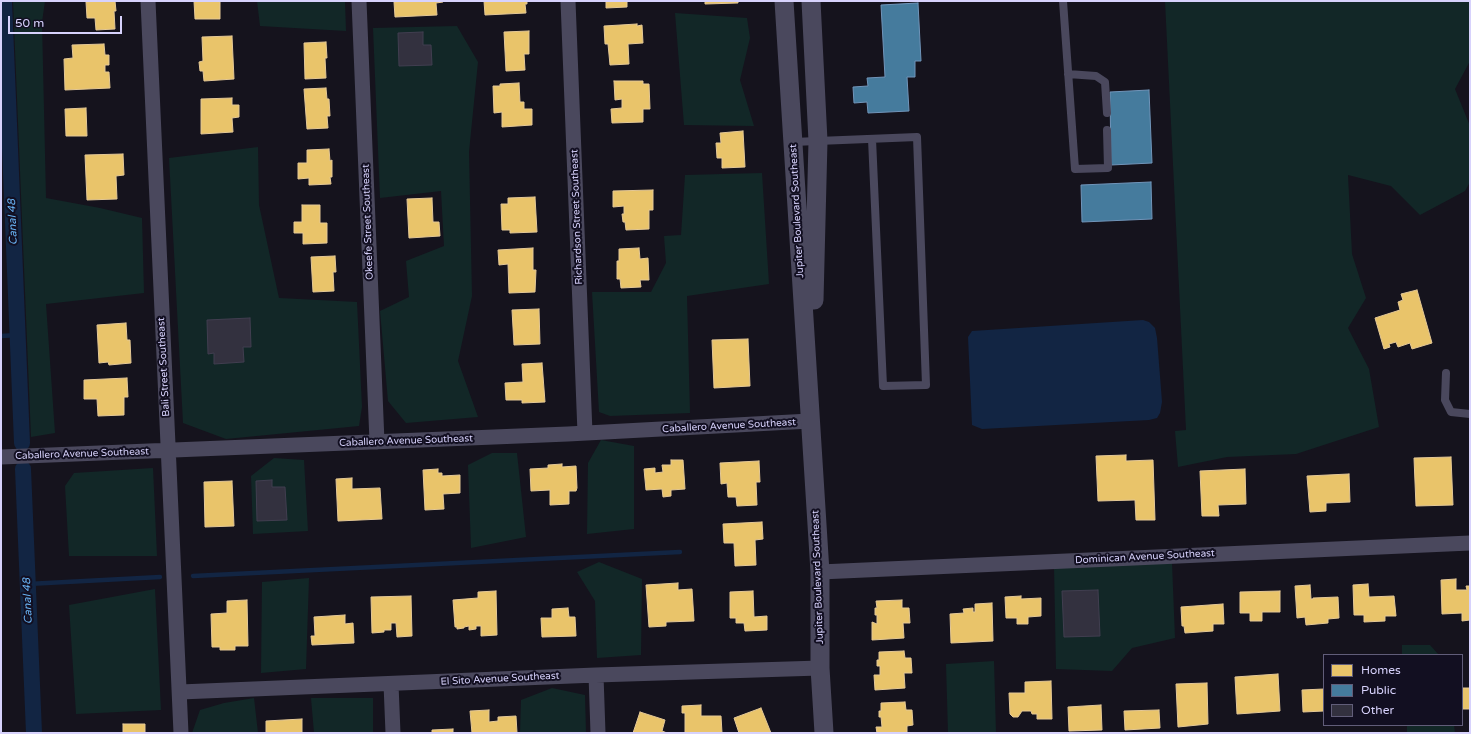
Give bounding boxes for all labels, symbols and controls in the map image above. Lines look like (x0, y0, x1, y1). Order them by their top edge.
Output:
scale bar (10, 8, 124, 34)
text: 50 m (15, 16, 44, 30)
street label: Jupiter Boulevard Southeast (787, 144, 807, 278)
street label: Richardson Street Southeast (569, 149, 585, 285)
street label: Okeefe Street Southeast (360, 164, 376, 280)
water label: Canal 48 (6, 199, 20, 245)
street label: Bali Street Southeast (155, 317, 173, 417)
street label: Caballero Avenue Southeast (662, 417, 796, 435)
street label: Caballero Avenue Southeast (339, 433, 473, 449)
street label: Caballero Avenue Southeast (15, 446, 149, 462)
street label: Jupiter Boulevard Southeast (810, 510, 826, 644)
street label: Dominican Avenue Southeast (1075, 547, 1215, 567)
water label: Canal 48 (21, 578, 35, 624)
legend (1323, 654, 1463, 726)
text: Homes (1361, 663, 1401, 677)
street label: El Sito Avenue Southeast (440, 670, 560, 688)
text: Public (1361, 683, 1396, 697)
text: Other (1361, 703, 1394, 717)

